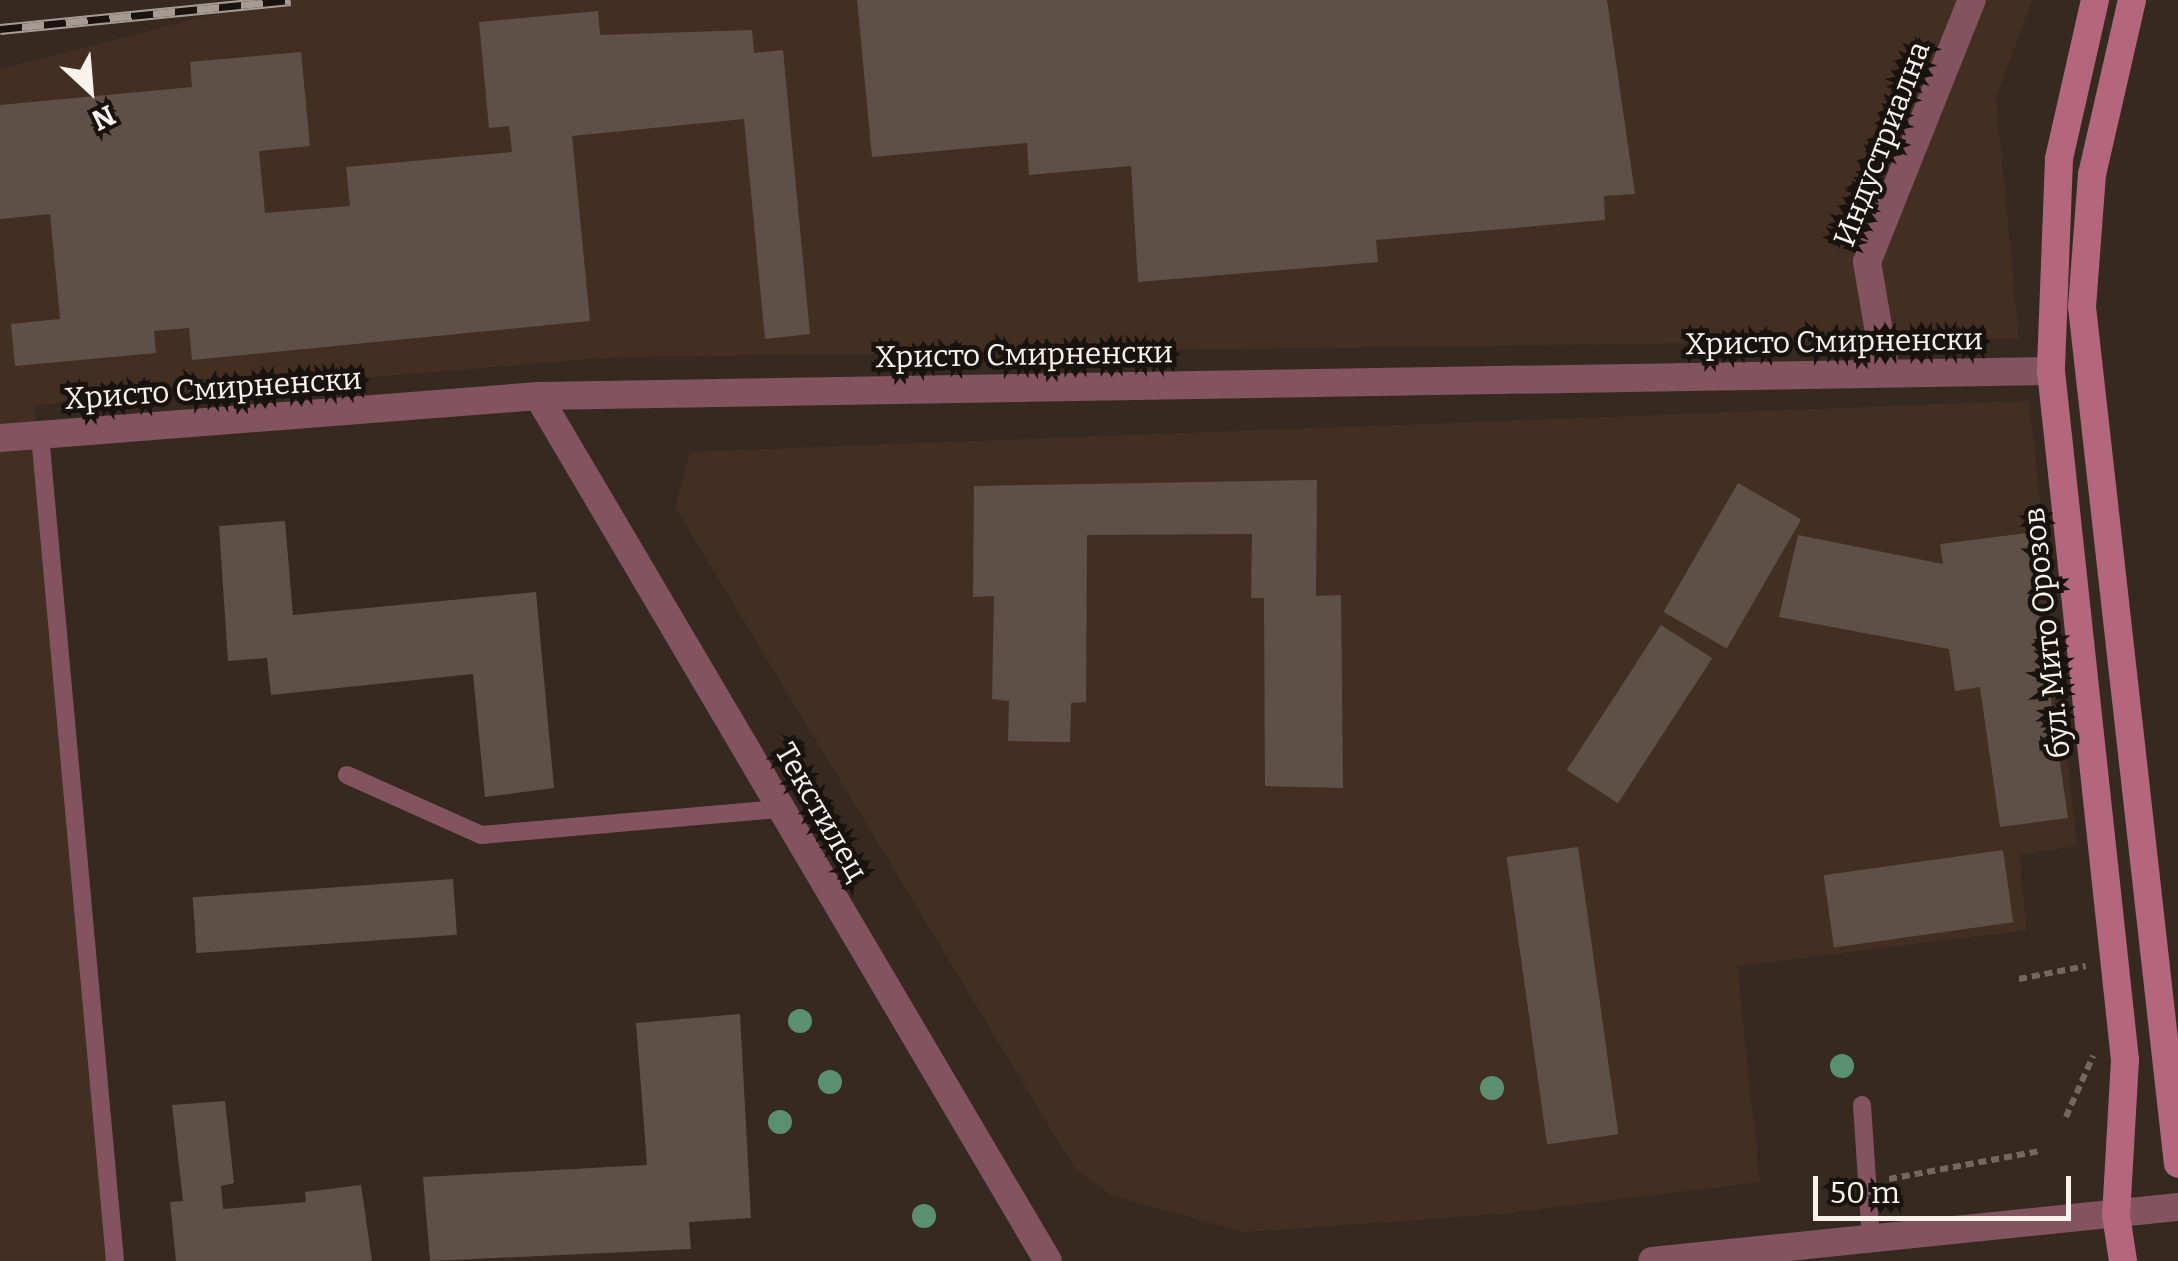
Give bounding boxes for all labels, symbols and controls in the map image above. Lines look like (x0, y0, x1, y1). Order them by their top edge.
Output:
street label: Индустриална (1826, 37, 1938, 251)
north arrow (40, 40, 140, 140)
text: N (86, 98, 120, 137)
street label: Христо Смирненски (1685, 321, 1983, 363)
street label: Христо Смирненски (875, 334, 1173, 376)
street label: Христо Смирненски (63, 361, 363, 417)
street label: бул. Мито Орозов (2016, 506, 2078, 760)
street label: Текстилец (767, 737, 875, 887)
scale bar (1818, 1156, 2076, 1218)
text: 50 m (1830, 1175, 1900, 1211)

